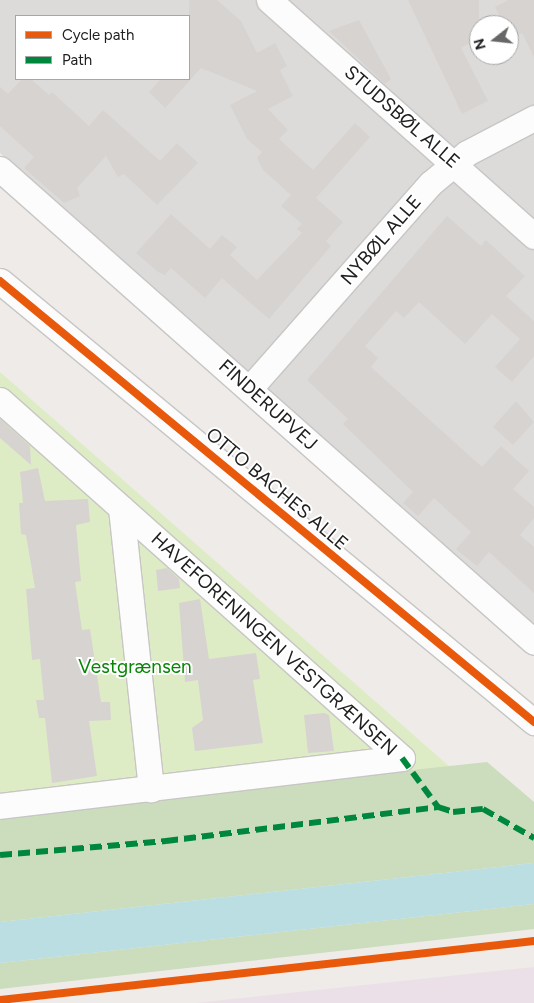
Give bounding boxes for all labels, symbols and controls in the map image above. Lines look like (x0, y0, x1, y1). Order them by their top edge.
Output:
legend (15, 15, 190, 80)
north arrow (469, 15, 519, 65)
text: Cycle path (62, 26, 134, 44)
text: N (470, 36, 490, 52)
text: Path (62, 51, 92, 69)
street label: STUDSBØL ALLE (340, 61, 464, 173)
street label: NYBØL ALLE (336, 191, 426, 289)
street label: FINDERUPVEJ (214, 355, 322, 455)
street label: OTTO BACHES ALLE (201, 423, 353, 555)
street label: HAVEFORENINGEN VESTGRÆNSEN (146, 528, 402, 760)
park label: Vestgrænsen (78, 656, 192, 678)

